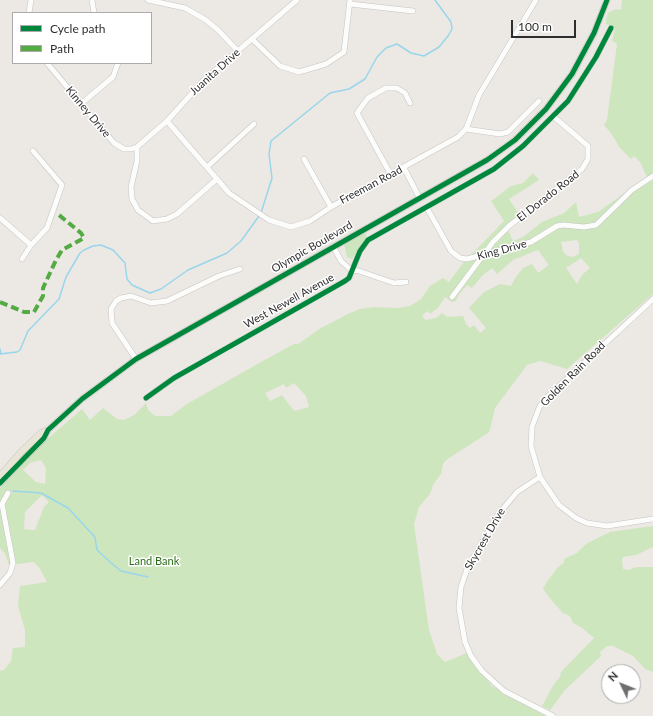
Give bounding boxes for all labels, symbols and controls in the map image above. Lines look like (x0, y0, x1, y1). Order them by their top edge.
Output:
legend (12, 12, 152, 64)
scale bar (513, 12, 578, 38)
text: 100 m (518, 19, 552, 34)
text: Cycle path (50, 21, 105, 36)
text: Path (50, 41, 74, 56)
street label: Juanita Drive (187, 46, 243, 98)
street label: Kinney Drive (63, 84, 113, 140)
street label: Freeman Road (337, 163, 405, 207)
street label: El Dorado Road (514, 168, 582, 224)
street label: Olympic Boulevard (269, 218, 355, 276)
street label: King Drive (476, 237, 528, 263)
street label: West Newell Avenue (242, 271, 336, 331)
street label: Golden Rain Road (538, 339, 608, 409)
street label: Skycrest Drive (462, 506, 508, 572)
park label: Land Bank (129, 554, 179, 568)
north arrow (601, 664, 641, 704)
text: N (605, 669, 620, 684)

